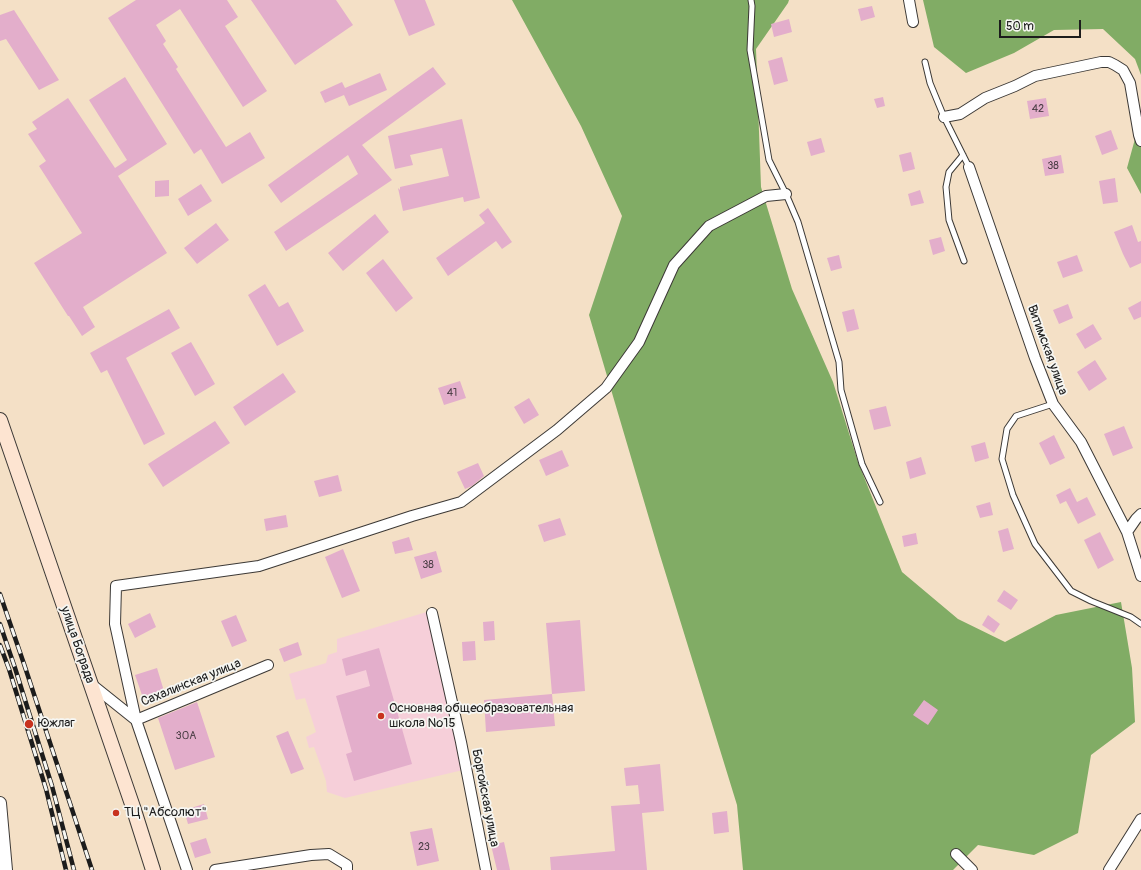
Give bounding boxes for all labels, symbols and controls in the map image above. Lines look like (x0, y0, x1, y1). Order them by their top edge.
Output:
scale bar (1001, 12, 1083, 38)
text: 50 m (1006, 19, 1034, 34)
house number: 42 (1032, 102, 1044, 116)
house number: 38 (1047, 159, 1059, 173)
street label: Витимская улица (1023, 303, 1071, 397)
house number: 41 (447, 386, 457, 400)
house number: 38 (422, 558, 434, 572)
street label: улица Бограда (57, 604, 97, 686)
street label: Сахалинская улица (139, 656, 243, 710)
place label: Основная общеобразовательная школа №15 (389, 701, 573, 732)
marker: Основная общеобразовательная школа №15 (376, 711, 386, 721)
place label: Южлаг (38, 716, 75, 732)
marker: Южлаг (23, 718, 35, 730)
house number: 30А (176, 729, 196, 743)
street label: Боргойская улица (468, 748, 502, 848)
place label: ТЦ "Абсолют" (124, 805, 207, 821)
marker: ТЦ "Абсолют" (111, 808, 121, 818)
house number: 23 (418, 840, 430, 854)

